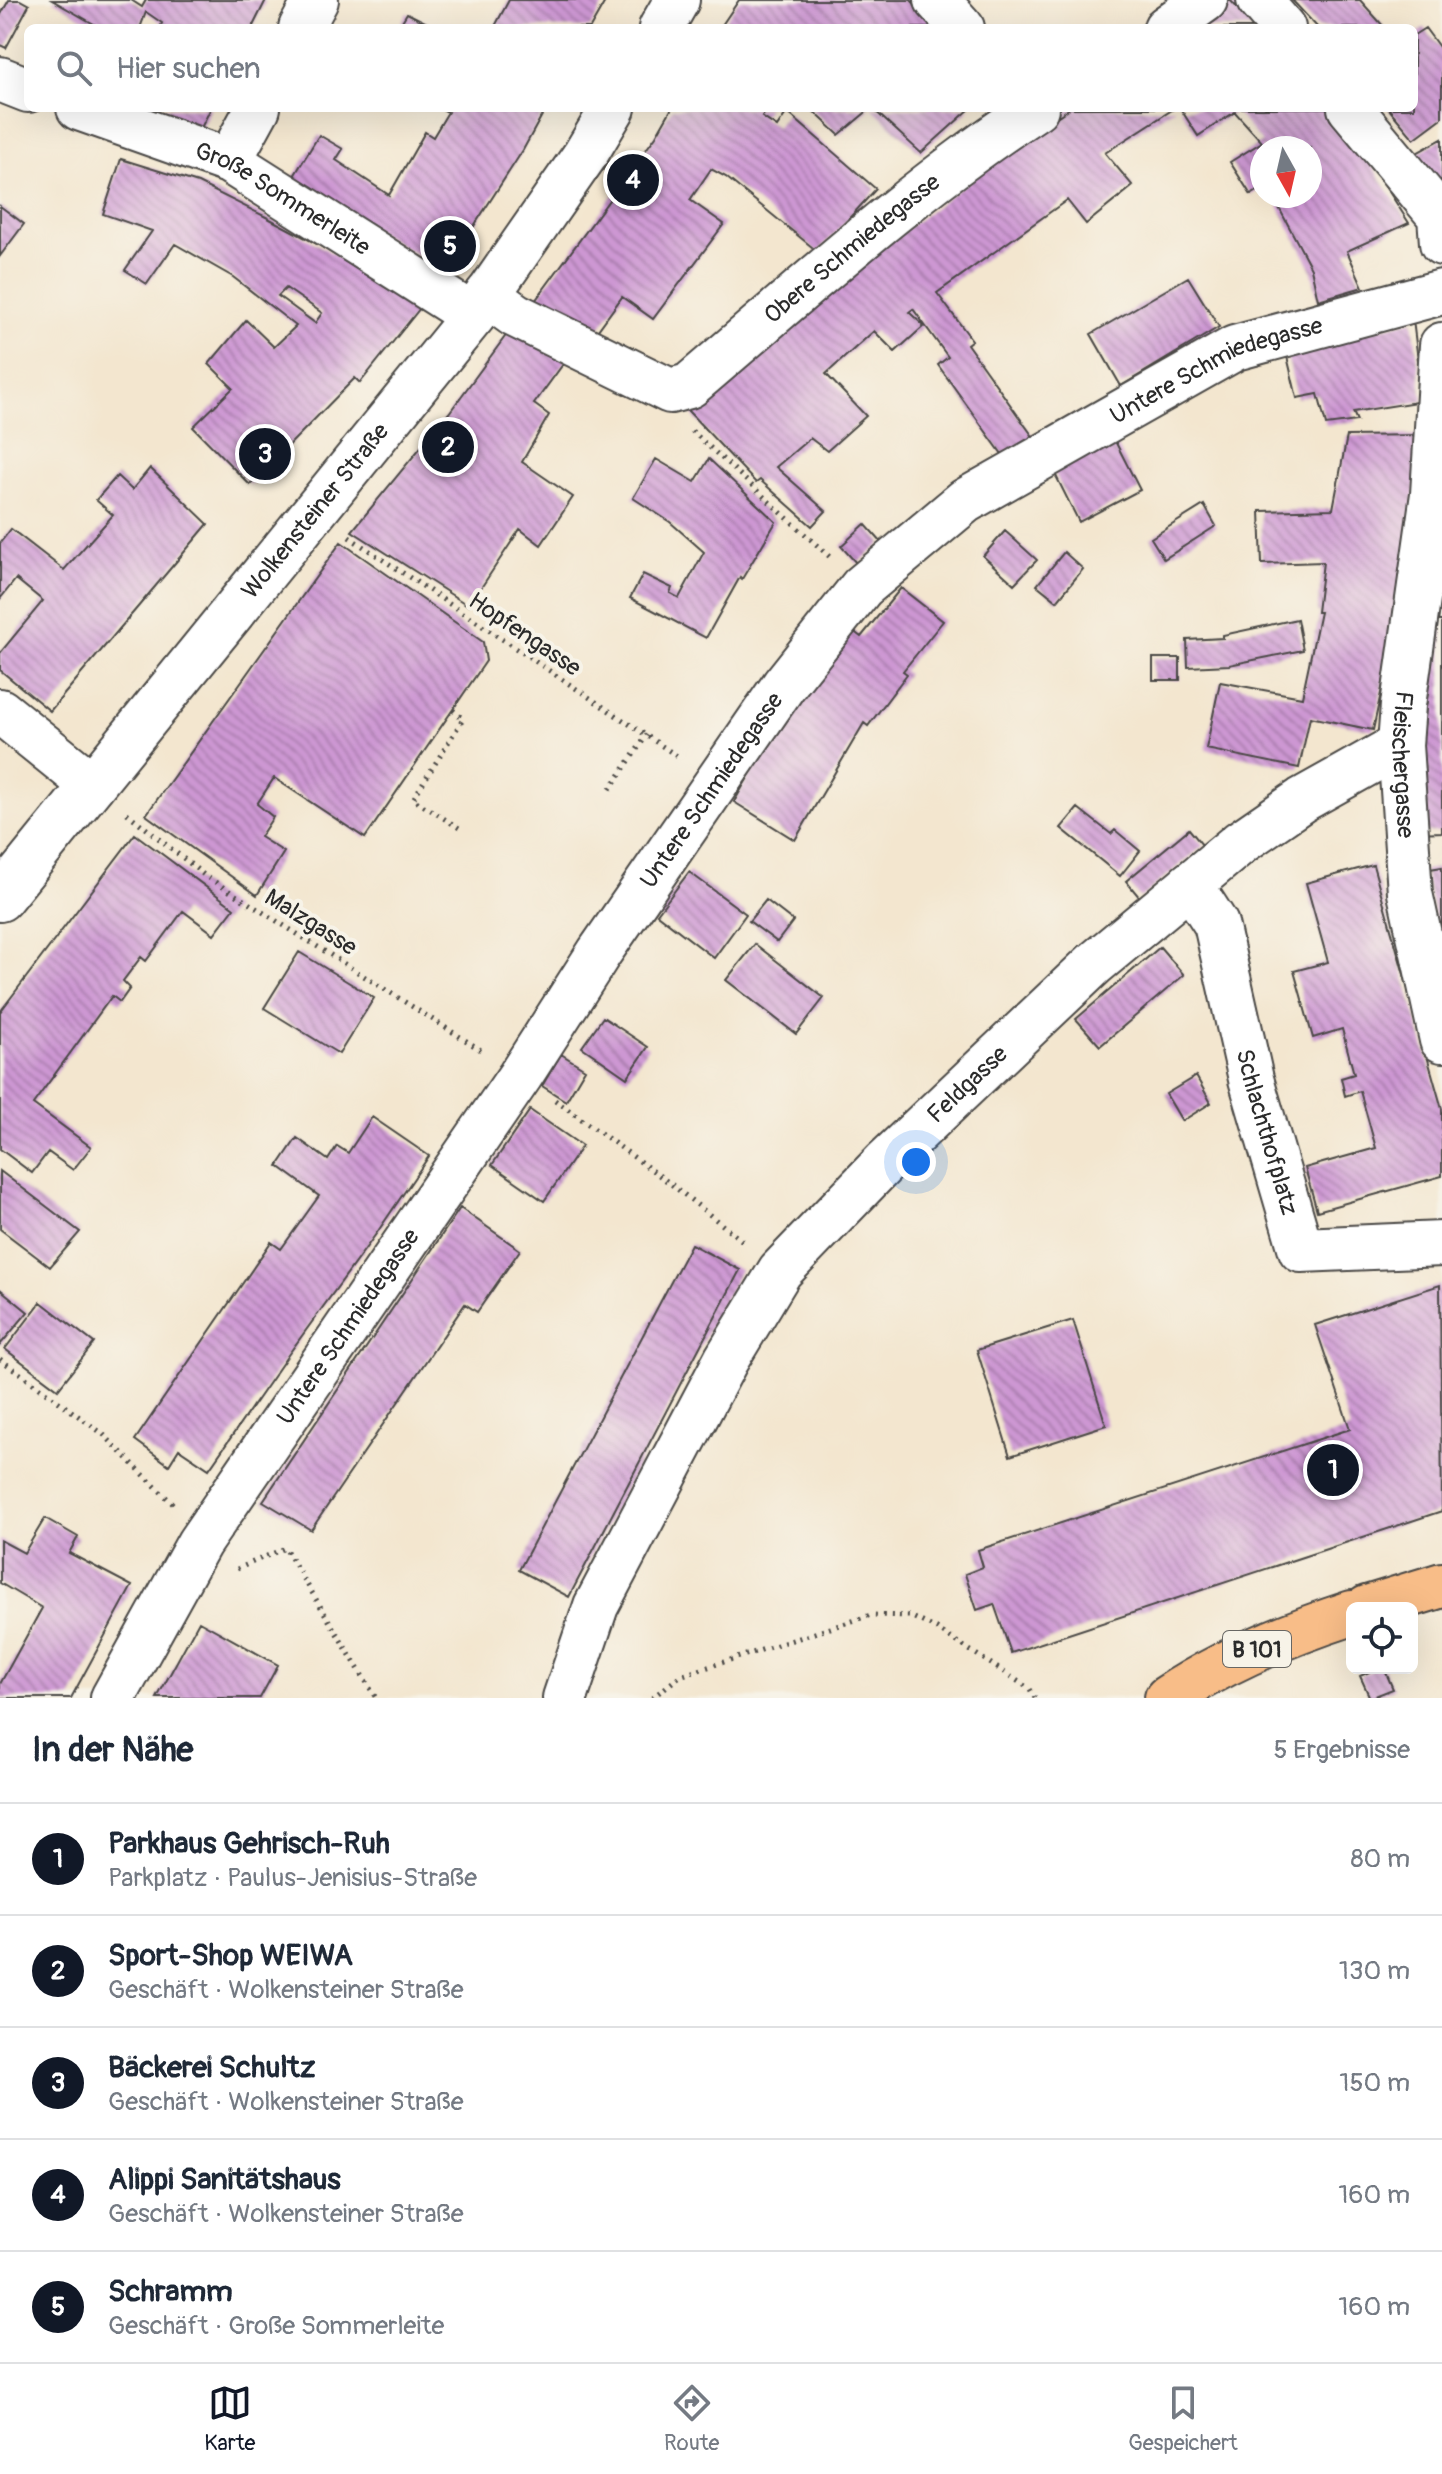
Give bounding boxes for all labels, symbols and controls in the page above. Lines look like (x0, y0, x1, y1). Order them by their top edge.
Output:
search box (24, 24, 1418, 112)
icon: search (52, 46, 96, 90)
text: Hier suchen (116, 50, 261, 87)
street label: Große Sommerleite (191, 136, 376, 262)
north arrow (1250, 136, 1322, 208)
pin: 4 (607, 150, 659, 210)
street label: Obere Schmiedegasse (758, 168, 946, 330)
pin: 5 (424, 216, 476, 276)
street label: Untere Schmiedegasse (1105, 311, 1326, 431)
street label: Wolkensteiner Straße (236, 417, 395, 605)
pin: 2 (422, 417, 474, 477)
pin: 3 (239, 424, 291, 484)
street label: Hopfengasse (463, 586, 587, 683)
street label: Untere Schmiedegasse (634, 687, 790, 894)
street label: Fleischergasse (1385, 689, 1420, 839)
street label: Malzgasse (259, 883, 362, 962)
street label: Feldgasse (921, 1040, 1014, 1129)
street label: Schlachthofplatz (1230, 1046, 1304, 1218)
your location (896, 1142, 936, 1182)
street label: Untere Schmiedegasse (271, 1223, 426, 1430)
pin: 1 (1307, 1440, 1359, 1500)
map controls (1346, 1602, 1418, 1674)
button: locate (1346, 1602, 1418, 1674)
road number: B 101 (1223, 1631, 1291, 1667)
text: In der Nähe (32, 1729, 193, 1772)
text: 5 Ergebnisse (1273, 1734, 1410, 1766)
text: Parkhaus Gehrisch-Ruh (108, 1825, 390, 1862)
text: 1 (53, 1843, 63, 1875)
text: 80 m (1350, 1843, 1410, 1875)
text: Parkplatz · Paulus-Jenisius-Straße (108, 1862, 477, 1894)
text: Sport-Shop WEIWA (108, 1937, 353, 1974)
text: 2 (51, 1955, 65, 1987)
text: 130 m (1339, 1955, 1410, 1987)
text: Geschäft · Wolkensteiner Straße (108, 1974, 464, 2006)
text: Bäckerei Schultz (108, 2049, 315, 2086)
text: 3 (51, 2067, 65, 2099)
text: 150 m (1339, 2067, 1410, 2099)
text: Geschäft · Wolkensteiner Straße (108, 2086, 464, 2118)
text: Alippi Sanitätshaus (108, 2161, 341, 2198)
text: 4 (50, 2179, 66, 2211)
text: 160 m (1338, 2179, 1410, 2211)
text: Geschäft · Wolkensteiner Straße (108, 2198, 464, 2230)
text: Schramm (108, 2273, 233, 2310)
text: 5 (51, 2291, 65, 2323)
text: 160 m (1338, 2291, 1410, 2323)
text: Geschäft · Große Sommerleite (108, 2310, 444, 2342)
tab: Karte (204, 2381, 255, 2457)
tab: Route (664, 2381, 719, 2457)
tab: Gespeichert (1128, 2381, 1238, 2457)

